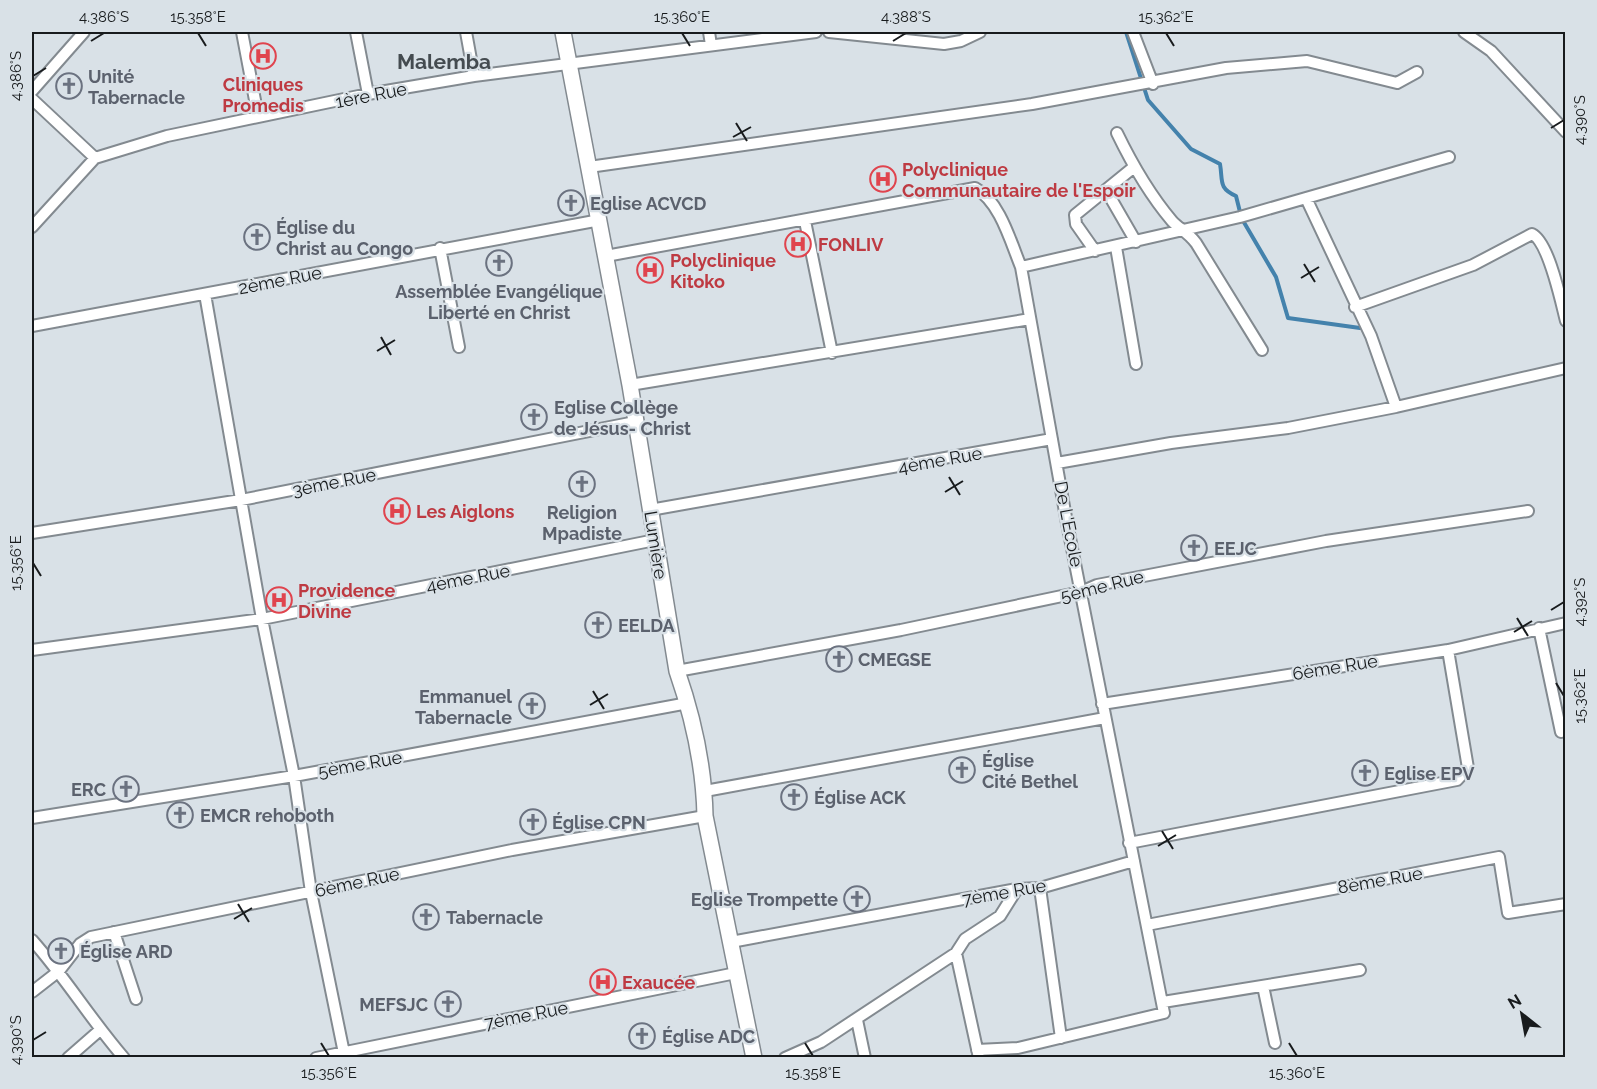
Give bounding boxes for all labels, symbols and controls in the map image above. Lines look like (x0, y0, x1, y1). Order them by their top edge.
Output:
text: 4.386°S (79, 8, 129, 26)
text: 15.358°E (170, 8, 226, 26)
text: 15.360°E (654, 8, 710, 26)
text: 4.388°S (881, 8, 931, 26)
text: 15.362°E (1138, 8, 1194, 26)
hospital icon: Cliniques Promedis (248, 41, 278, 71)
district label: Malemba (397, 49, 491, 74)
text: 4.386°S (7, 51, 25, 101)
place label: Unité Tabernacle (88, 66, 185, 108)
church icon: Unité Tabernacle (54, 71, 84, 101)
place label: Cliniques Promedis (222, 74, 304, 116)
street label: 1ère Rue (333, 78, 409, 112)
text: 4.390°S (1571, 95, 1589, 145)
place label: Polyclinique Communautaire de l'Espoir (902, 159, 1136, 201)
hospital icon: Polyclinique Communautaire de l'Espoir (868, 164, 898, 194)
church icon: Eglise ACVCD (556, 188, 586, 218)
place label: Eglise ACVCD (590, 193, 707, 214)
place label: Église du Christ au Congo (276, 217, 413, 259)
church icon: Église du Christ au Congo (242, 222, 272, 252)
hospital icon: FONLIV (783, 229, 813, 259)
place label: FONLIV (818, 234, 884, 255)
church icon: Assemblée Evangélique Liberté en Christ (484, 248, 514, 278)
place label: Polyclinique Kitoko (670, 250, 776, 292)
hospital icon: Polyclinique Kitoko (635, 255, 665, 285)
street label: 2ème Rue (237, 262, 324, 298)
place label: Assemblée Evangélique Liberté en Christ (395, 281, 603, 323)
place label: Eglise Collège de Jésus- Christ (554, 397, 691, 439)
church icon: Eglise Collège de Jésus- Christ (519, 402, 549, 432)
street label: 4ème Rue (896, 442, 984, 478)
street label: 3ème Rue (290, 464, 378, 500)
church icon: Religion Mpadiste (567, 469, 597, 499)
street label: De L'Ecole (1050, 479, 1088, 569)
hospital icon: Les Aiglons (382, 496, 412, 526)
place label: Les Aiglons (416, 501, 514, 522)
place label: Religion Mpadiste (542, 502, 622, 544)
street label: Lumière (640, 509, 672, 581)
church icon: EEJC (1179, 533, 1209, 563)
text: 15.356°E (7, 535, 25, 591)
place label: EEJC (1214, 538, 1257, 559)
street label: 4ème Rue (424, 560, 512, 596)
street label: 5ème Rue (1058, 565, 1146, 606)
text: 4.392°S (1571, 578, 1589, 626)
place label: Providence Divine (298, 580, 395, 622)
hospital icon: Providence Divine (264, 585, 294, 615)
church icon: EELDA (583, 610, 613, 640)
place label: EELDA (618, 615, 676, 636)
church icon: CMEGSE (824, 644, 854, 674)
place label: CMEGSE (858, 649, 932, 670)
street label: 6ème Rue (1291, 650, 1380, 684)
text: 15.362°E (1571, 668, 1589, 724)
place label: Emmanuel Tabernacle (415, 686, 512, 728)
church icon: Emmanuel Tabernacle (517, 691, 547, 721)
street label: 5ème Rue (316, 746, 404, 782)
place label: Église Cité Bethel (982, 750, 1078, 792)
church icon: Église Cité Bethel (947, 755, 977, 785)
church icon: Eglise EPV (1350, 758, 1380, 788)
place label: Eglise EPV (1384, 763, 1475, 784)
church icon: ERC (111, 774, 141, 804)
place label: ERC (71, 779, 106, 800)
church icon: Église ACK (779, 782, 809, 812)
place label: Église ACK (814, 787, 907, 808)
church icon: EMCR rehoboth (165, 800, 195, 830)
place label: EMCR rehoboth (200, 805, 334, 826)
church icon: Église CPN (518, 807, 548, 837)
place label: Église CPN (552, 812, 646, 833)
street label: 8ème Rue (1336, 862, 1425, 898)
street label: 6ème Rue (313, 863, 402, 901)
street label: 7ème Rue (960, 874, 1048, 910)
church icon: Eglise Trompette (842, 884, 872, 914)
place label: Eglise Trompette (691, 889, 838, 910)
church icon: Tabernacle (411, 902, 441, 932)
place label: Tabernacle (446, 907, 543, 928)
church icon: Église ARD (46, 936, 76, 966)
place label: Église ARD (80, 941, 173, 962)
hospital icon: Exaucée (588, 967, 618, 997)
place label: Exaucée (622, 972, 696, 993)
north arrow (1492, 984, 1552, 1044)
church icon: MEFSJC (433, 989, 463, 1019)
text: N (1504, 990, 1525, 1013)
place label: MEFSJC (359, 994, 428, 1015)
street label: 7ème Rue (482, 997, 570, 1033)
text: 4.390°S (7, 1015, 25, 1065)
church icon: Église ADC (627, 1021, 657, 1051)
place label: Église ADC (662, 1026, 755, 1047)
text: 15.356°E (301, 1064, 357, 1082)
text: 15.358°E (785, 1064, 841, 1082)
text: 15.360°E (1269, 1064, 1325, 1082)

